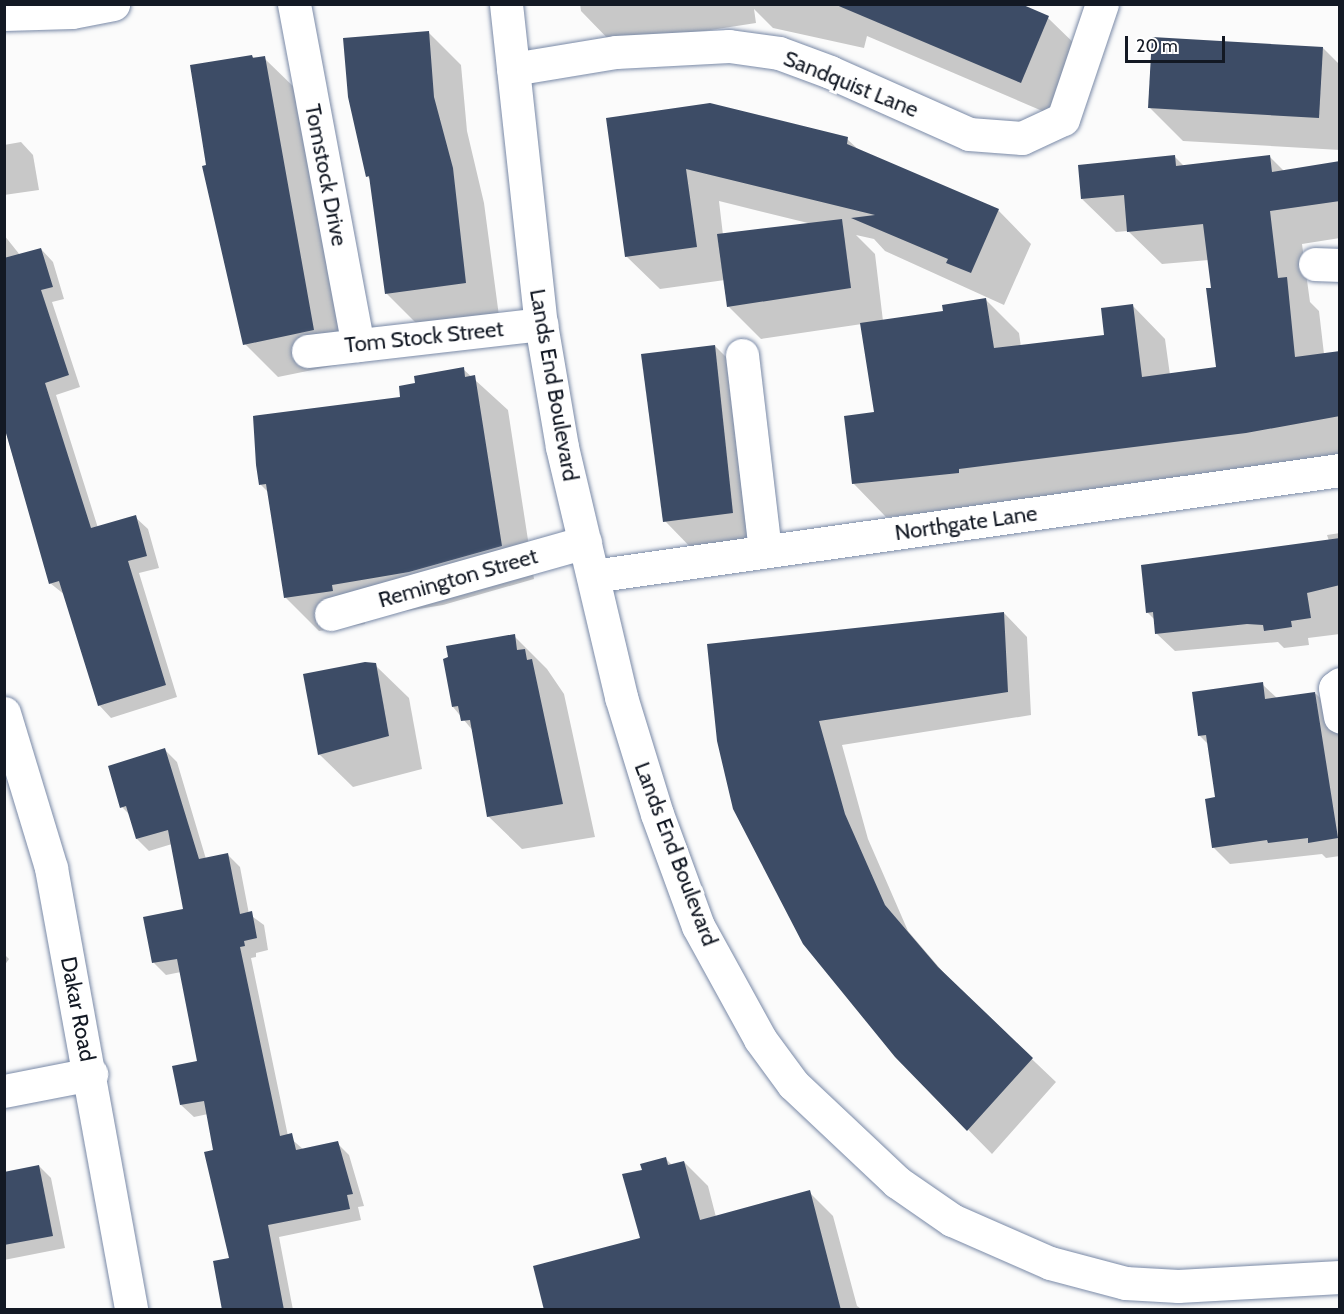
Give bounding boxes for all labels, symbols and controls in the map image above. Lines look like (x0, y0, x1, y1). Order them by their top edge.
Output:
scale bar (1128, 24, 1228, 62)
text: 20 m (1136, 35, 1178, 57)
street label: Sandquist Lane (780, 45, 922, 123)
street label: Tomstock Drive (299, 102, 353, 248)
street label: Lands End Boulevard (524, 287, 584, 483)
street label: Tom Stock Street (343, 316, 505, 358)
street label: Northgate Lane (893, 500, 1039, 546)
street label: Remington Street (375, 543, 541, 613)
street label: Lands End Boulevard (629, 758, 723, 950)
street label: Dakar Road (55, 954, 101, 1064)

